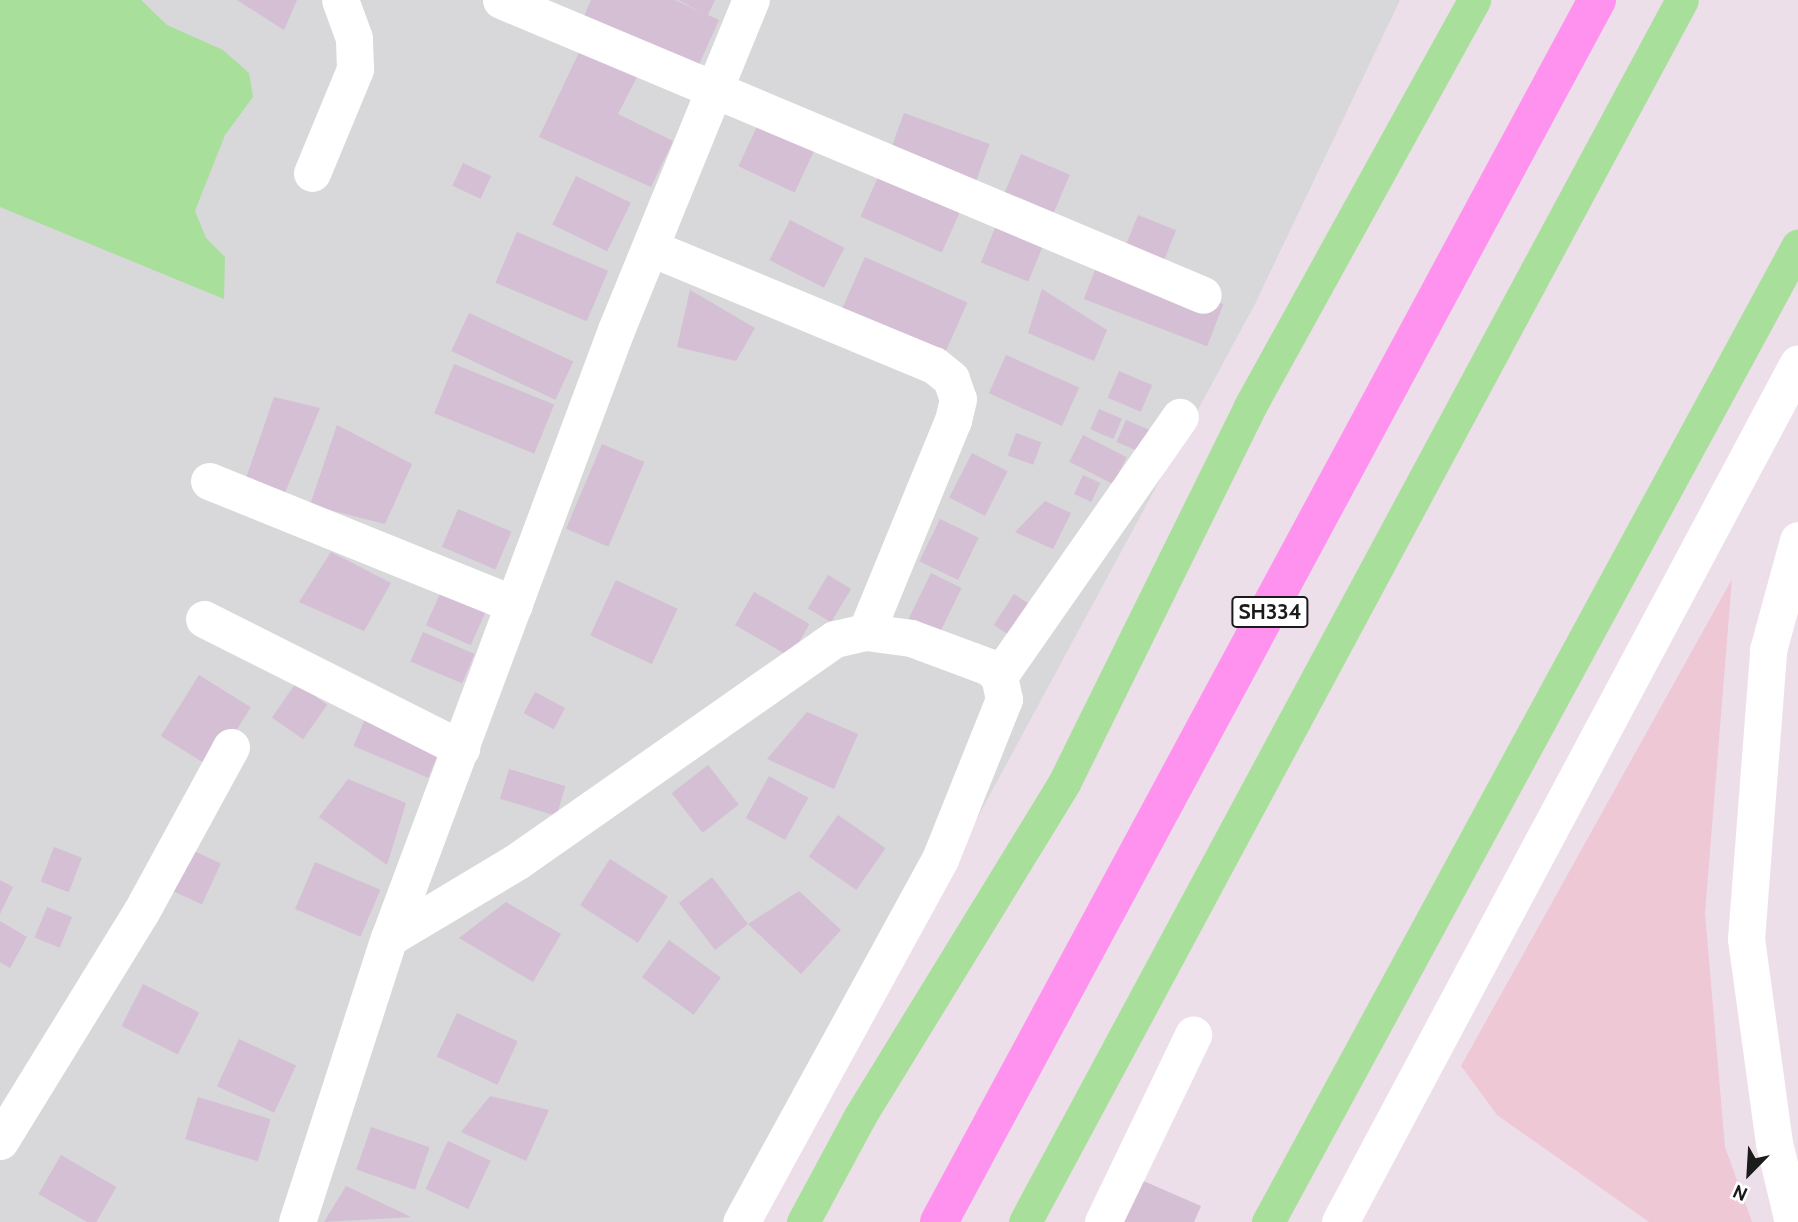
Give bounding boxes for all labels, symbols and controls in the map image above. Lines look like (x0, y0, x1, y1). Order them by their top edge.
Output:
road number: SH334 (1230, 594, 1310, 630)
north arrow (1714, 1138, 1784, 1208)
text: N (1729, 1179, 1751, 1206)

